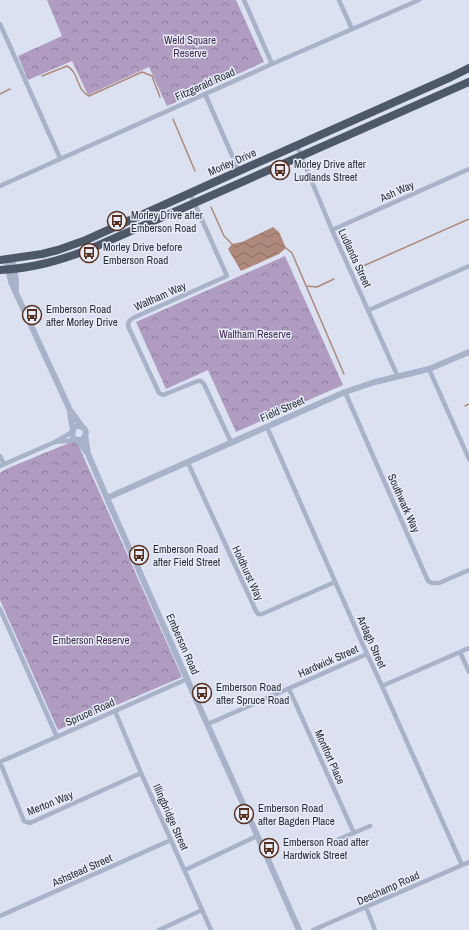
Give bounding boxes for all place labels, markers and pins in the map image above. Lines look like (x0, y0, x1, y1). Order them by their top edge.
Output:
place label: Morley Drive after Ludlands Street (294, 157, 366, 184)
bus stop icon: Morley Drive after Ludlands Street (269, 159, 291, 181)
place label: Morley Drive after Emberson Road (131, 208, 203, 235)
bus stop icon: Morley Drive after Emberson Road (106, 210, 128, 232)
place label: Morley Drive before Emberson Road (103, 240, 182, 267)
bus stop icon: Morley Drive before Emberson Road (78, 242, 100, 264)
place label: Emberson Road after Morley Drive (46, 302, 118, 329)
bus stop icon: Emberson Road after Morley Drive (21, 304, 43, 326)
place label: Emberson Road after Field Street (153, 542, 221, 569)
bus stop icon: Emberson Road after Field Street (128, 544, 150, 566)
place label: Emberson Road after Spruce Road (216, 680, 289, 707)
bus stop icon: Emberson Road after Spruce Road (191, 682, 213, 704)
place label: Emberson Road after Bagden Place (258, 801, 335, 828)
bus stop icon: Emberson Road after Bagden Place (233, 803, 255, 825)
place label: Emberson Road after Hardwick Street (283, 835, 369, 862)
bus stop icon: Emberson Road after Hardwick Street (258, 837, 280, 859)

